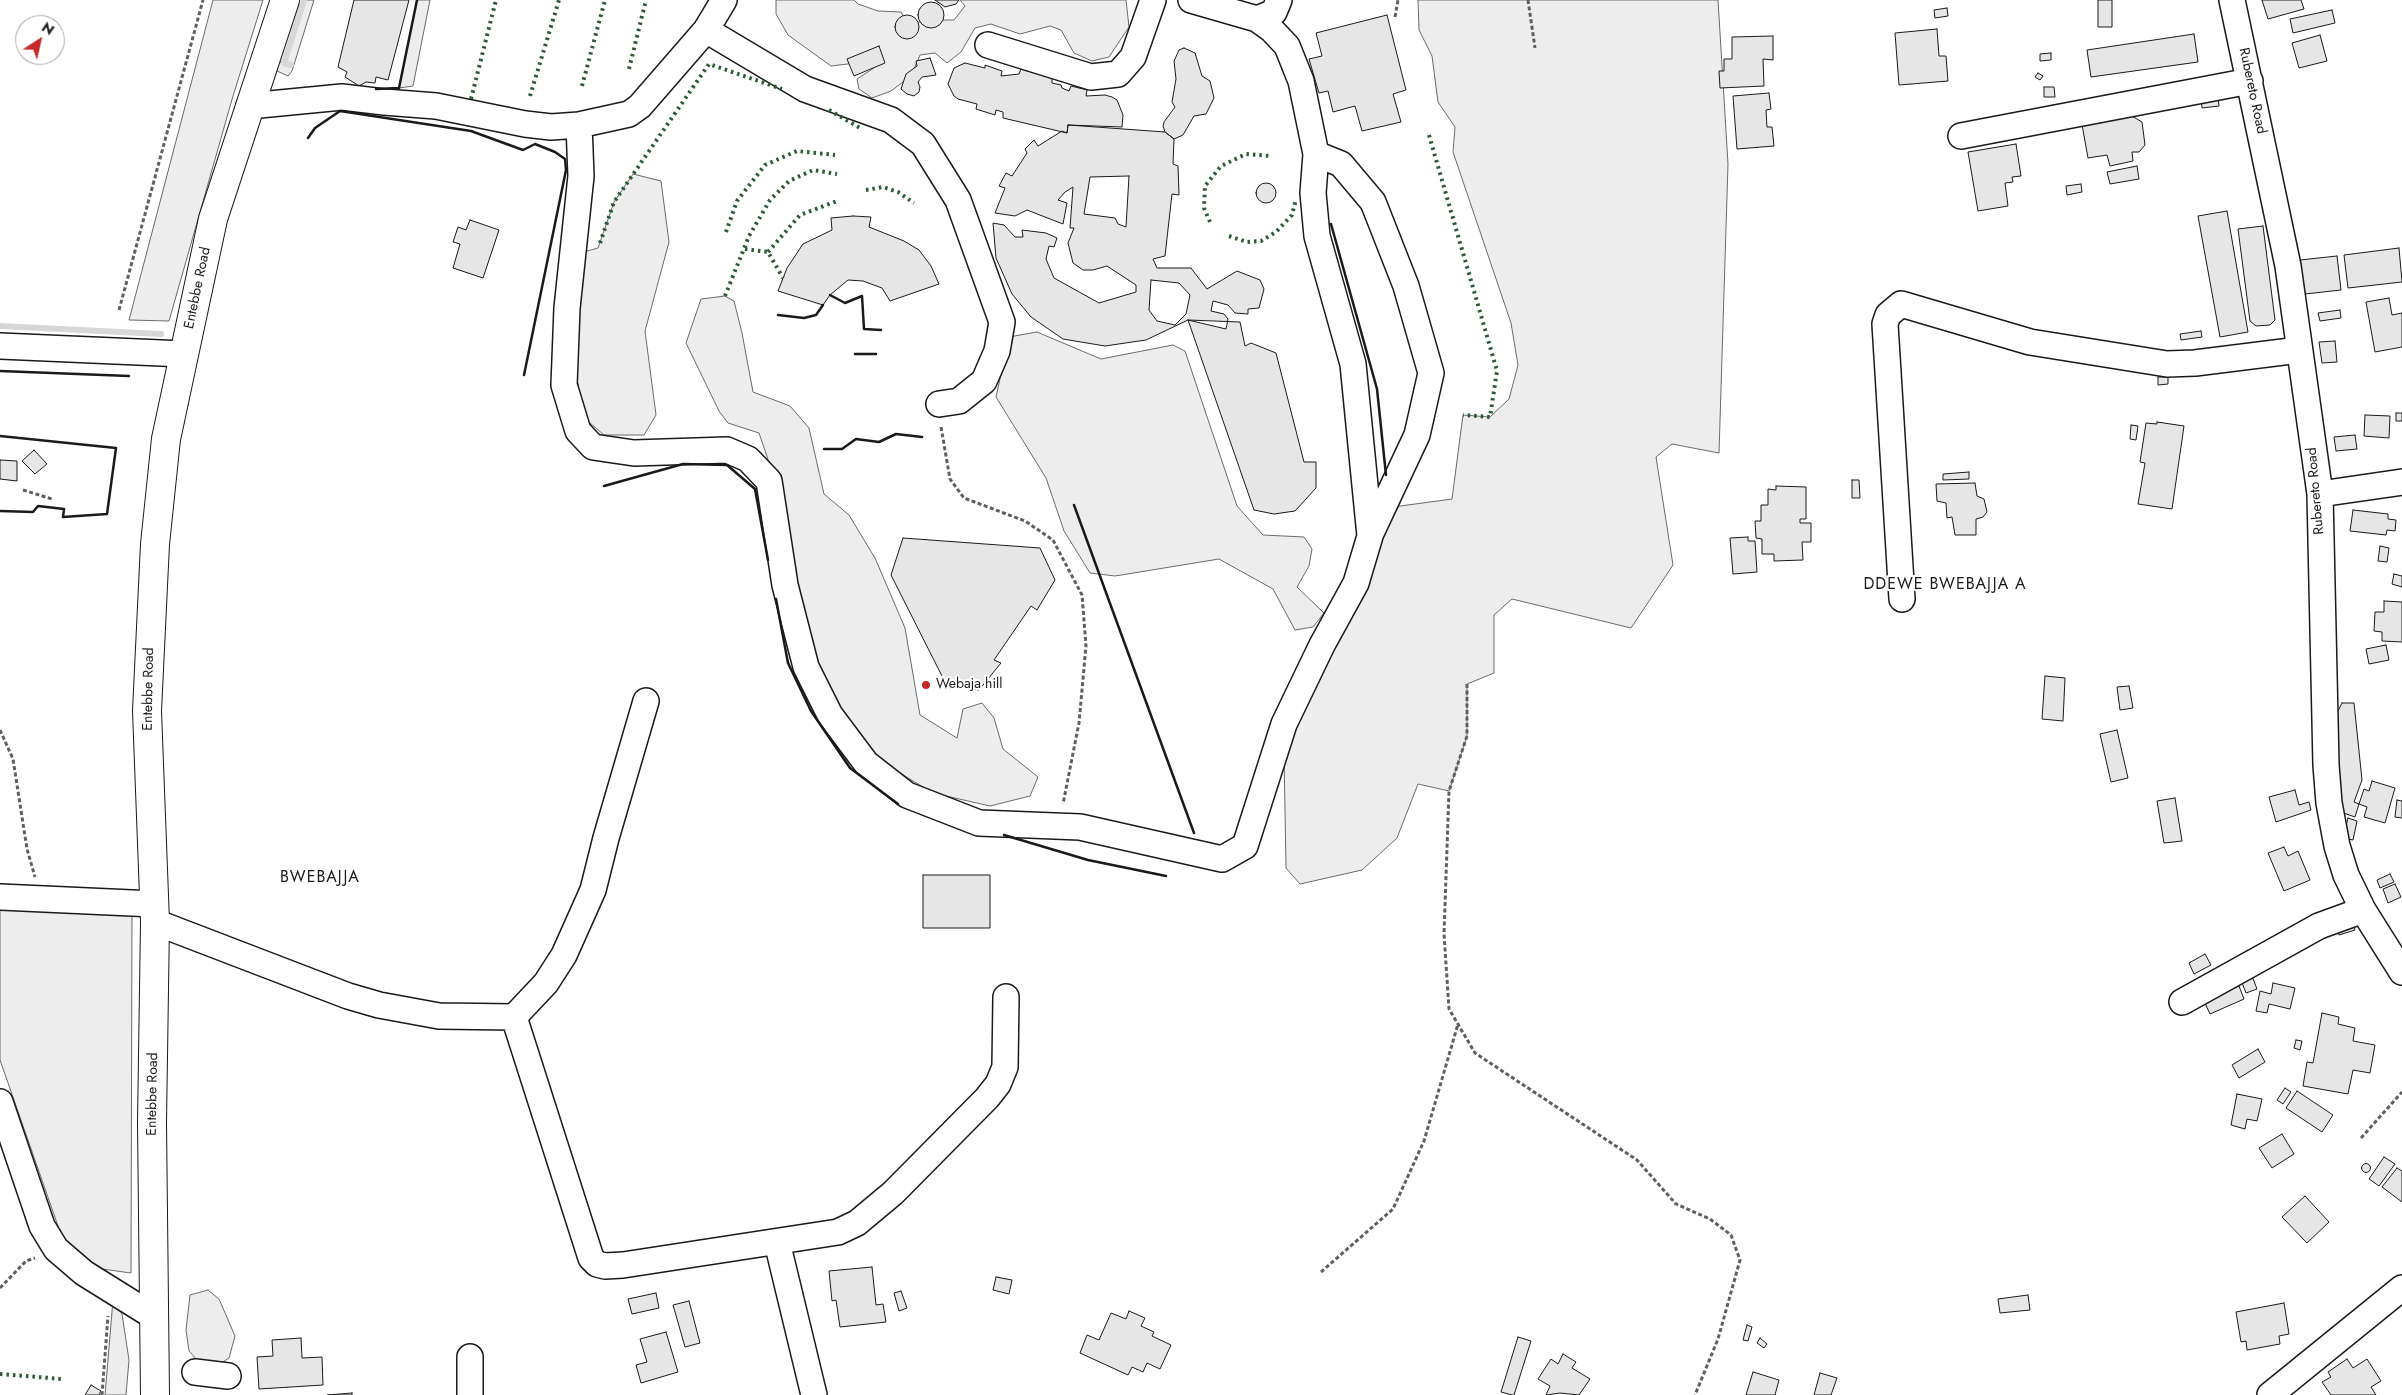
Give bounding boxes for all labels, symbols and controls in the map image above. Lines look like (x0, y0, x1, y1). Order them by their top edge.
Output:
north arrow (15, 15, 65, 65)
text: N (38, 17, 58, 40)
street label: Rubereto Road (2235, 46, 2269, 136)
street label: Entebbe Road (181, 246, 215, 330)
street label: Rubereto Road (2304, 447, 2328, 535)
district label: DDEWE BWEBAJJA A (1861, 575, 2029, 595)
street label: Entebbe Road (140, 647, 158, 731)
place label: Webaja hill (936, 677, 1003, 693)
marker: Webaja hill (920, 679, 932, 691)
district label: BWEBAJJA (279, 868, 361, 888)
street label: Entebbe Road (144, 1052, 162, 1136)

